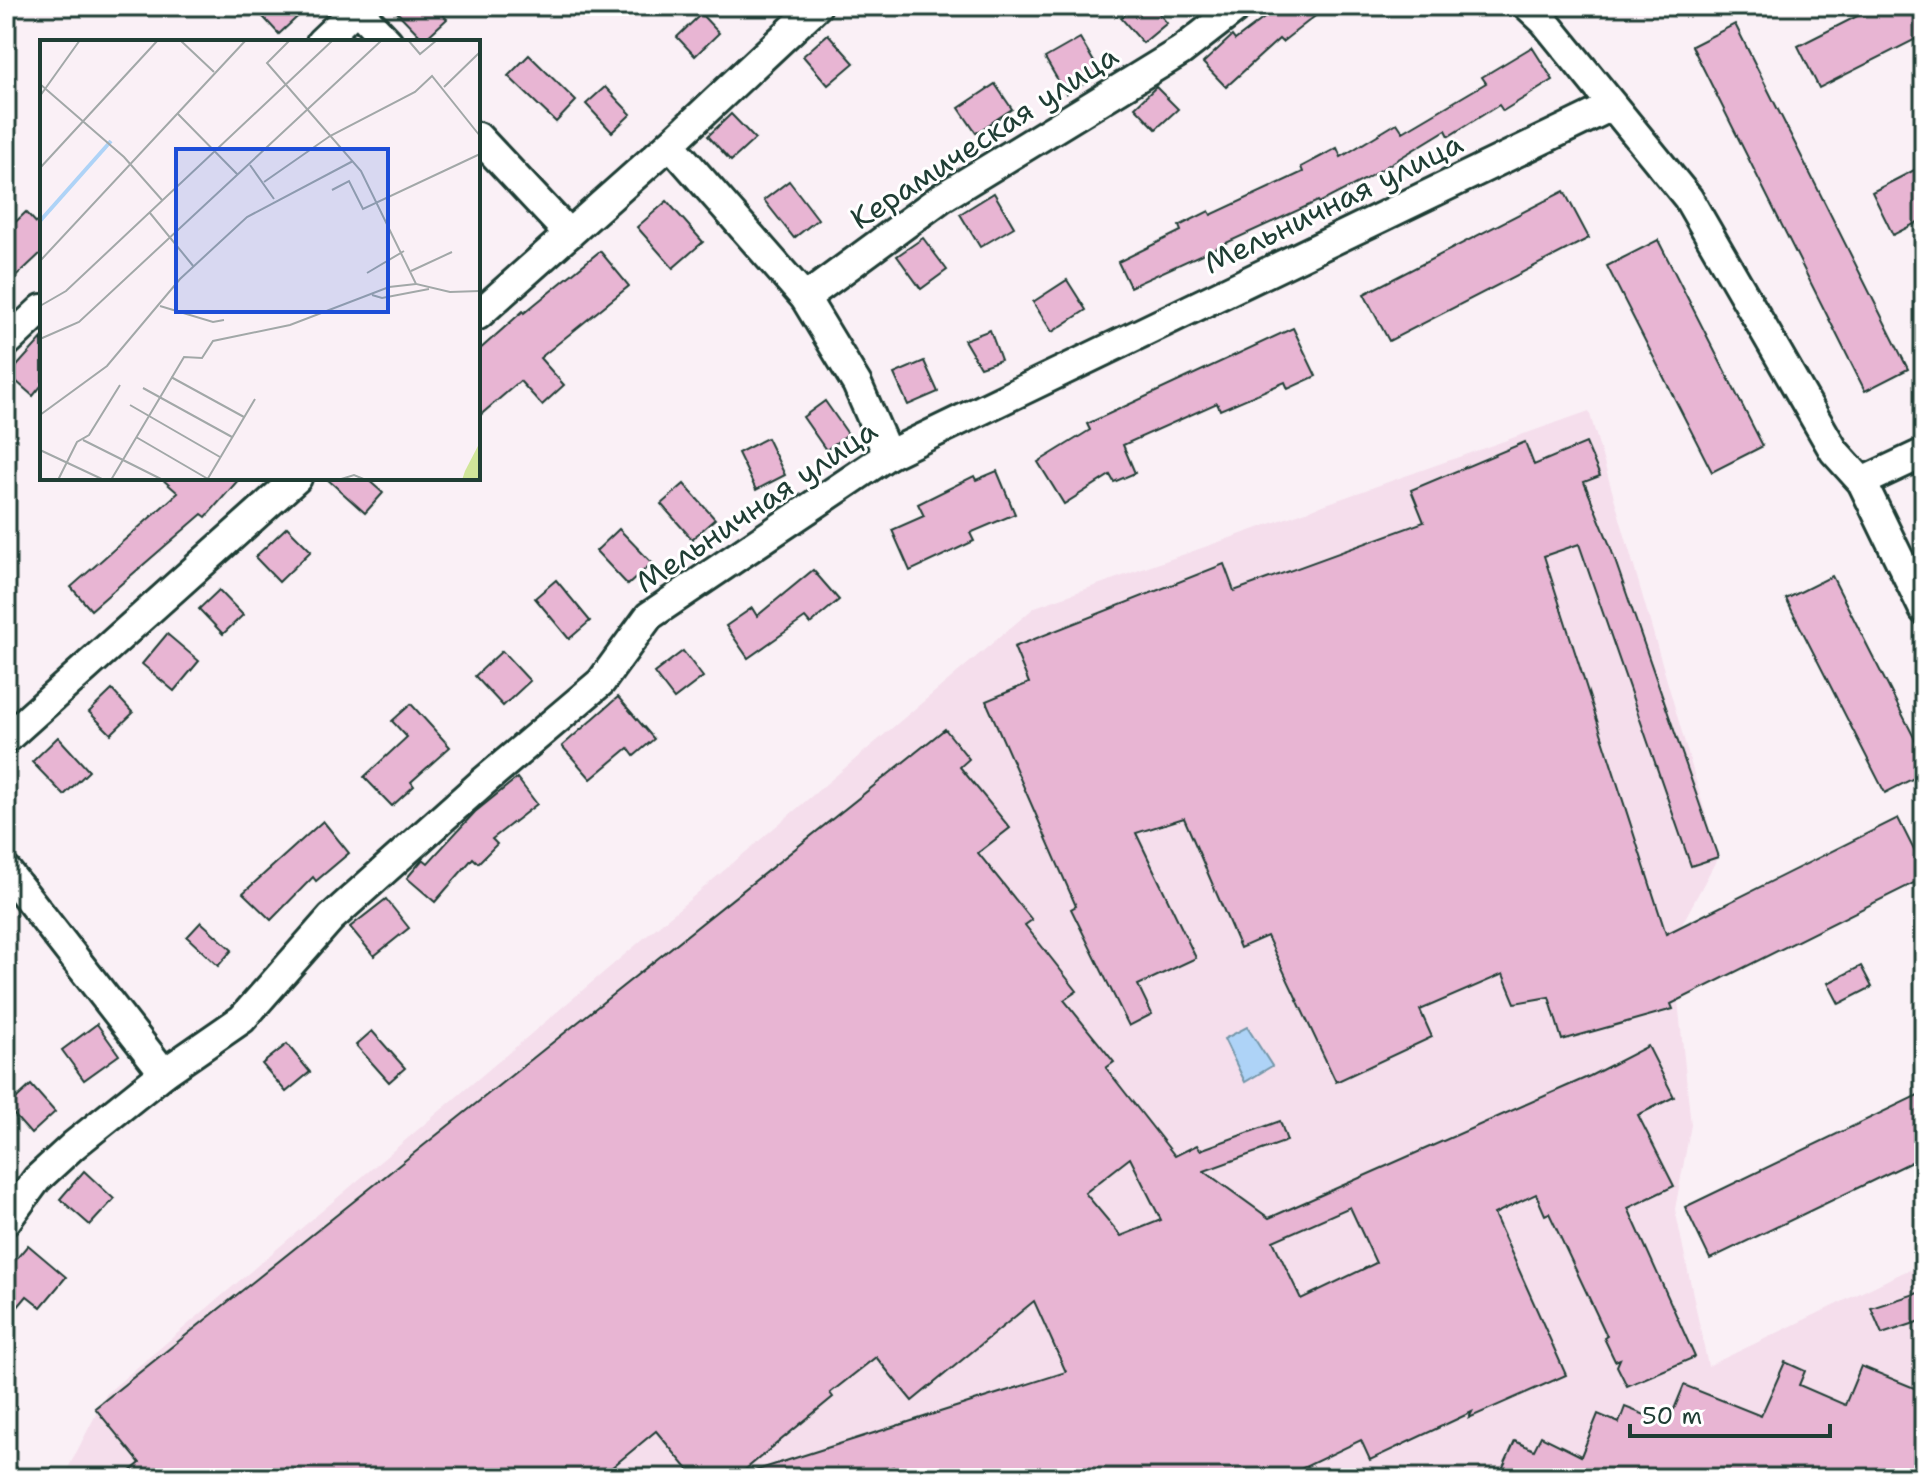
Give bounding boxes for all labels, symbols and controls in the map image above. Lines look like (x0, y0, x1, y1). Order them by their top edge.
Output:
street label: Керамическая улица (842, 35, 1126, 239)
inset map (40, 40, 480, 480)
street label: Мельничная улица (1197, 122, 1470, 284)
street label: Мельничная улица (627, 410, 885, 602)
scale bar (1630, 1388, 1830, 1438)
text: 50 m (1642, 1400, 1702, 1432)

